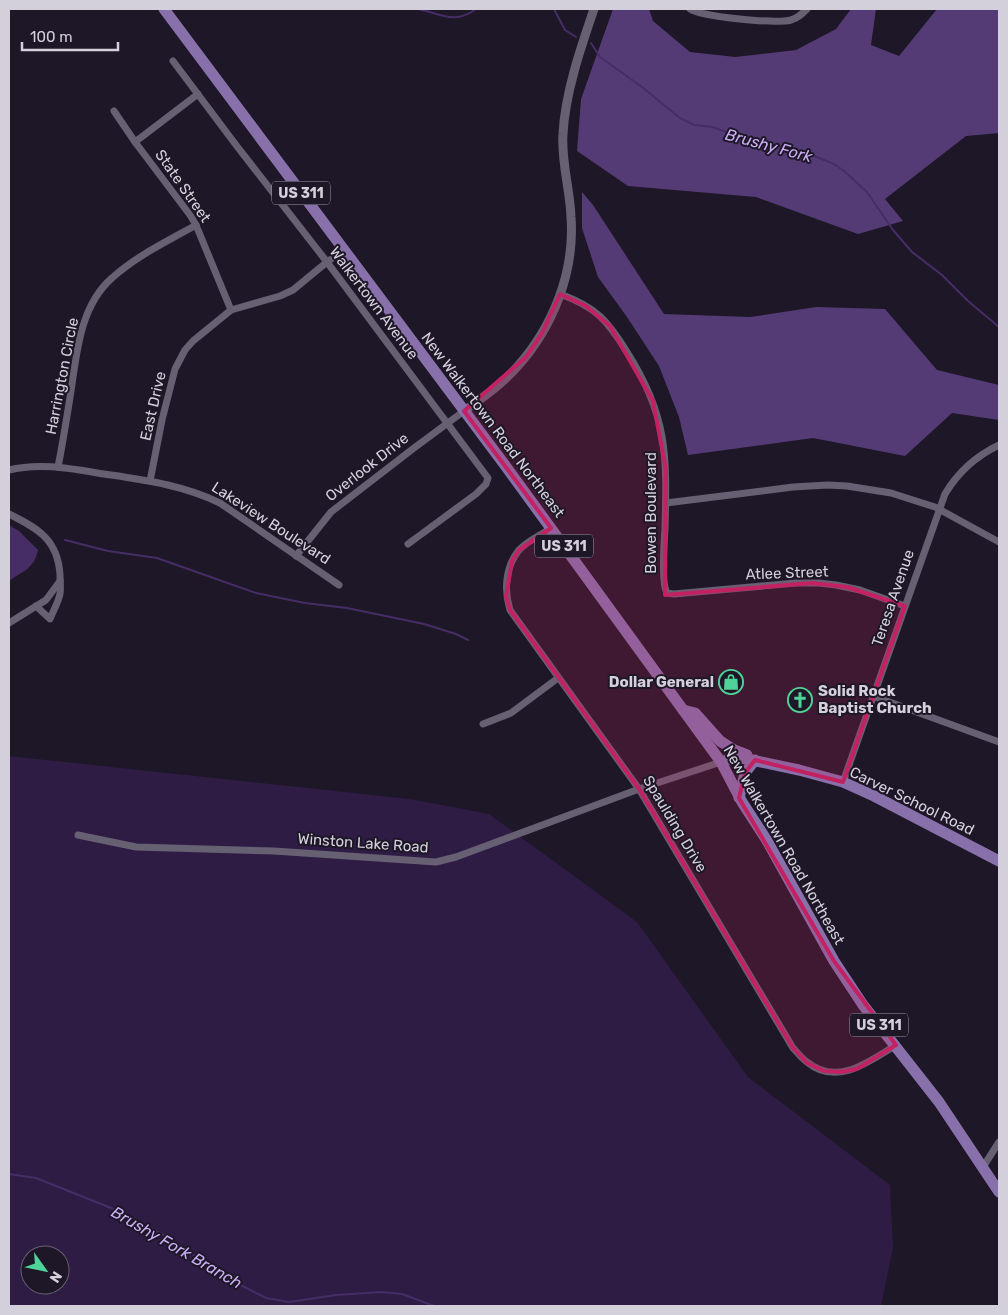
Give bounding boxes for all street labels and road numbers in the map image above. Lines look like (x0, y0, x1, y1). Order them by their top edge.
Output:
street label: State Street (151, 146, 215, 226)
road number: US 311 (272, 182, 330, 204)
street label: Walkertown Avenue (326, 243, 422, 363)
street label: Harrington Circle (42, 316, 82, 436)
street label: New Walkertown Road Northeast (417, 329, 569, 521)
street label: East Drive (136, 370, 170, 442)
street label: Overlook Drive (322, 429, 412, 505)
street label: Bowen Boulevard (642, 452, 660, 574)
street label: Lakeview Boulevard (208, 478, 334, 568)
road number: US 311 (535, 534, 593, 558)
street label: Teresa Avenue (868, 547, 918, 649)
street label: Atlee Street (745, 563, 829, 583)
street label: New Walkertown Road Northeast (719, 742, 849, 948)
street label: Carver School Road (847, 763, 977, 839)
street label: Spaulding Drive (639, 772, 711, 876)
street label: Winston Lake Road (297, 829, 429, 857)
road number: US 311 (850, 1014, 908, 1036)

